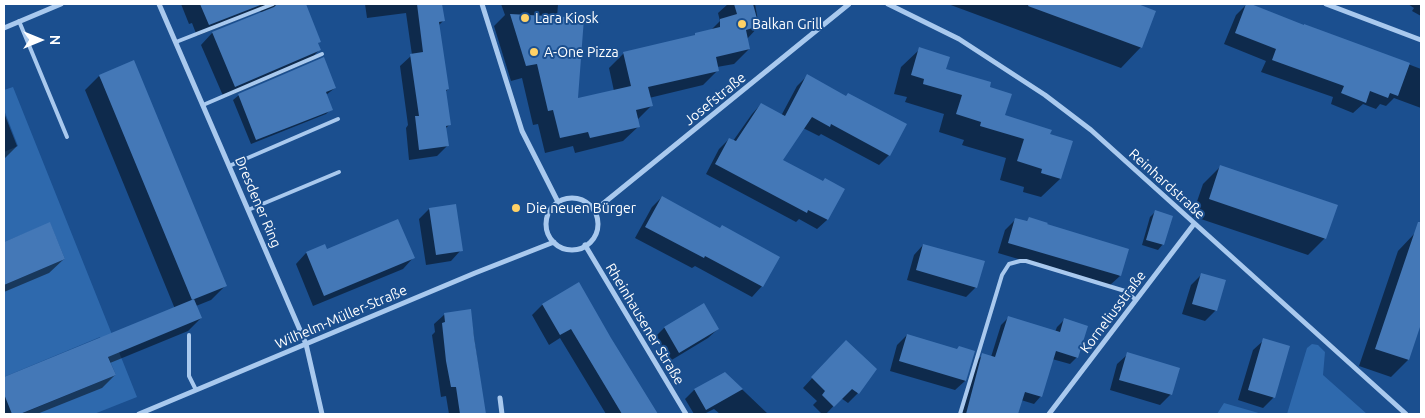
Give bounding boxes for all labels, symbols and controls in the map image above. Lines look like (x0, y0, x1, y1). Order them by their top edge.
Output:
place label: Lara Kiosk (535, 10, 599, 26)
marker: Lara Kiosk (519, 12, 531, 24)
north arrow (15, 15, 65, 65)
place label: Balkan Grill (752, 16, 823, 32)
marker: Balkan Grill (736, 18, 748, 30)
text: N (47, 35, 63, 45)
place label: A-One Pizza (544, 44, 619, 60)
marker: A-One Pizza (528, 46, 540, 58)
street label: Josefstraße (681, 69, 749, 129)
street label: Reinhardstraße (1125, 145, 1209, 223)
street label: Dresdener Ring (231, 154, 285, 250)
place label: Die neuen Bürger (526, 200, 636, 216)
marker: Die neuen Bürger (510, 202, 522, 214)
street label: Rheinhausener Straße (602, 260, 688, 388)
street label: Korneliusstraße (1077, 267, 1149, 357)
street label: Wilhelm-Müller-Straße (273, 282, 409, 352)

